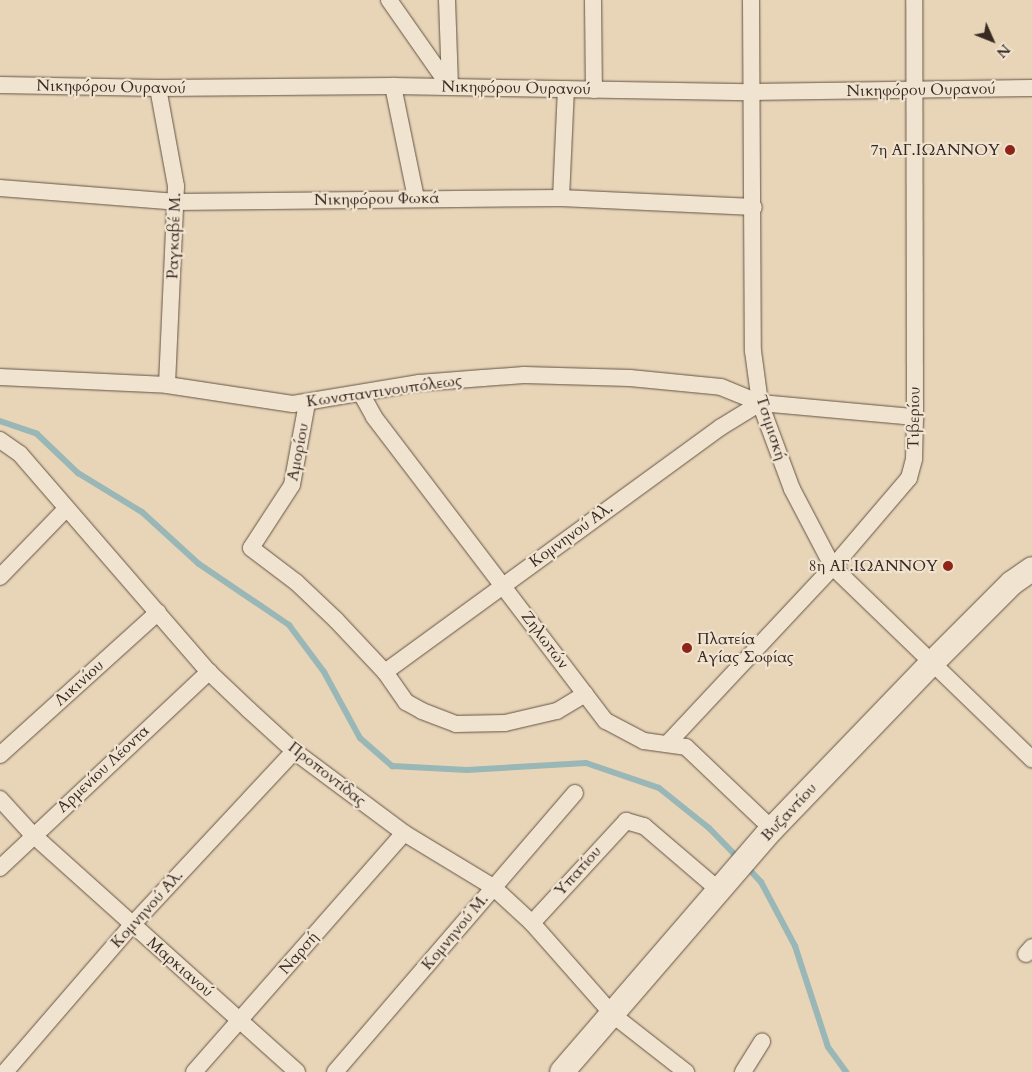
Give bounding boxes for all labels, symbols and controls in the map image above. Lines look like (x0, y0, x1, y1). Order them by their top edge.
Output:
north arrow (967, 15, 1017, 65)
text: N (992, 40, 1014, 62)
street label: Νικηφόρου Ουρανού (36, 76, 186, 98)
street label: Νικηφόρου Ουρανού (441, 77, 591, 99)
street label: Νικηφόρου Ουρανού (846, 79, 996, 101)
place label: 7η ΑΓ.ΙΩΑΝΝΟΥ (871, 140, 1000, 160)
marker: 7η ΑΓ.ΙΩΑΝΝΟΥ (1004, 144, 1016, 156)
street label: Νικηφόρου Φωκά (314, 188, 440, 210)
street label: Ραγκαβέ Μ. (163, 192, 185, 280)
street label: Κωνσταντινουπόλεως (305, 371, 463, 411)
street label: Τιβερίου (904, 386, 924, 450)
street label: Τσιμισκή (751, 393, 791, 463)
street label: Αμορίου (283, 421, 313, 483)
street label: Κομνηνού Αλ. (525, 498, 617, 572)
place label: 8η ΑΓ.ΙΩΑΝΝΟΥ (809, 556, 938, 576)
marker: 8η ΑΓ.ΙΩΑΝΝΟΥ (942, 560, 954, 572)
street label: Ζηλωτών (517, 607, 573, 673)
place label: Πλατεία Αγίας Σοφίας (697, 629, 794, 667)
marker: Πλατεία Αγίας Σοφίας (681, 642, 693, 654)
street label: Λικινίου (50, 656, 108, 710)
street label: Αρμενίου Λέοντα (53, 721, 153, 817)
street label: Προποντίδας (284, 738, 370, 810)
street label: Βυζαντίου (757, 779, 821, 845)
street label: Υπατίου (550, 842, 606, 900)
street label: Κομνηνού Αλ. (107, 866, 187, 952)
street label: Κομνηνού Μ. (417, 890, 493, 974)
street label: Ναρσή (275, 928, 323, 978)
street label: Μαρκιανού (143, 933, 217, 1001)

